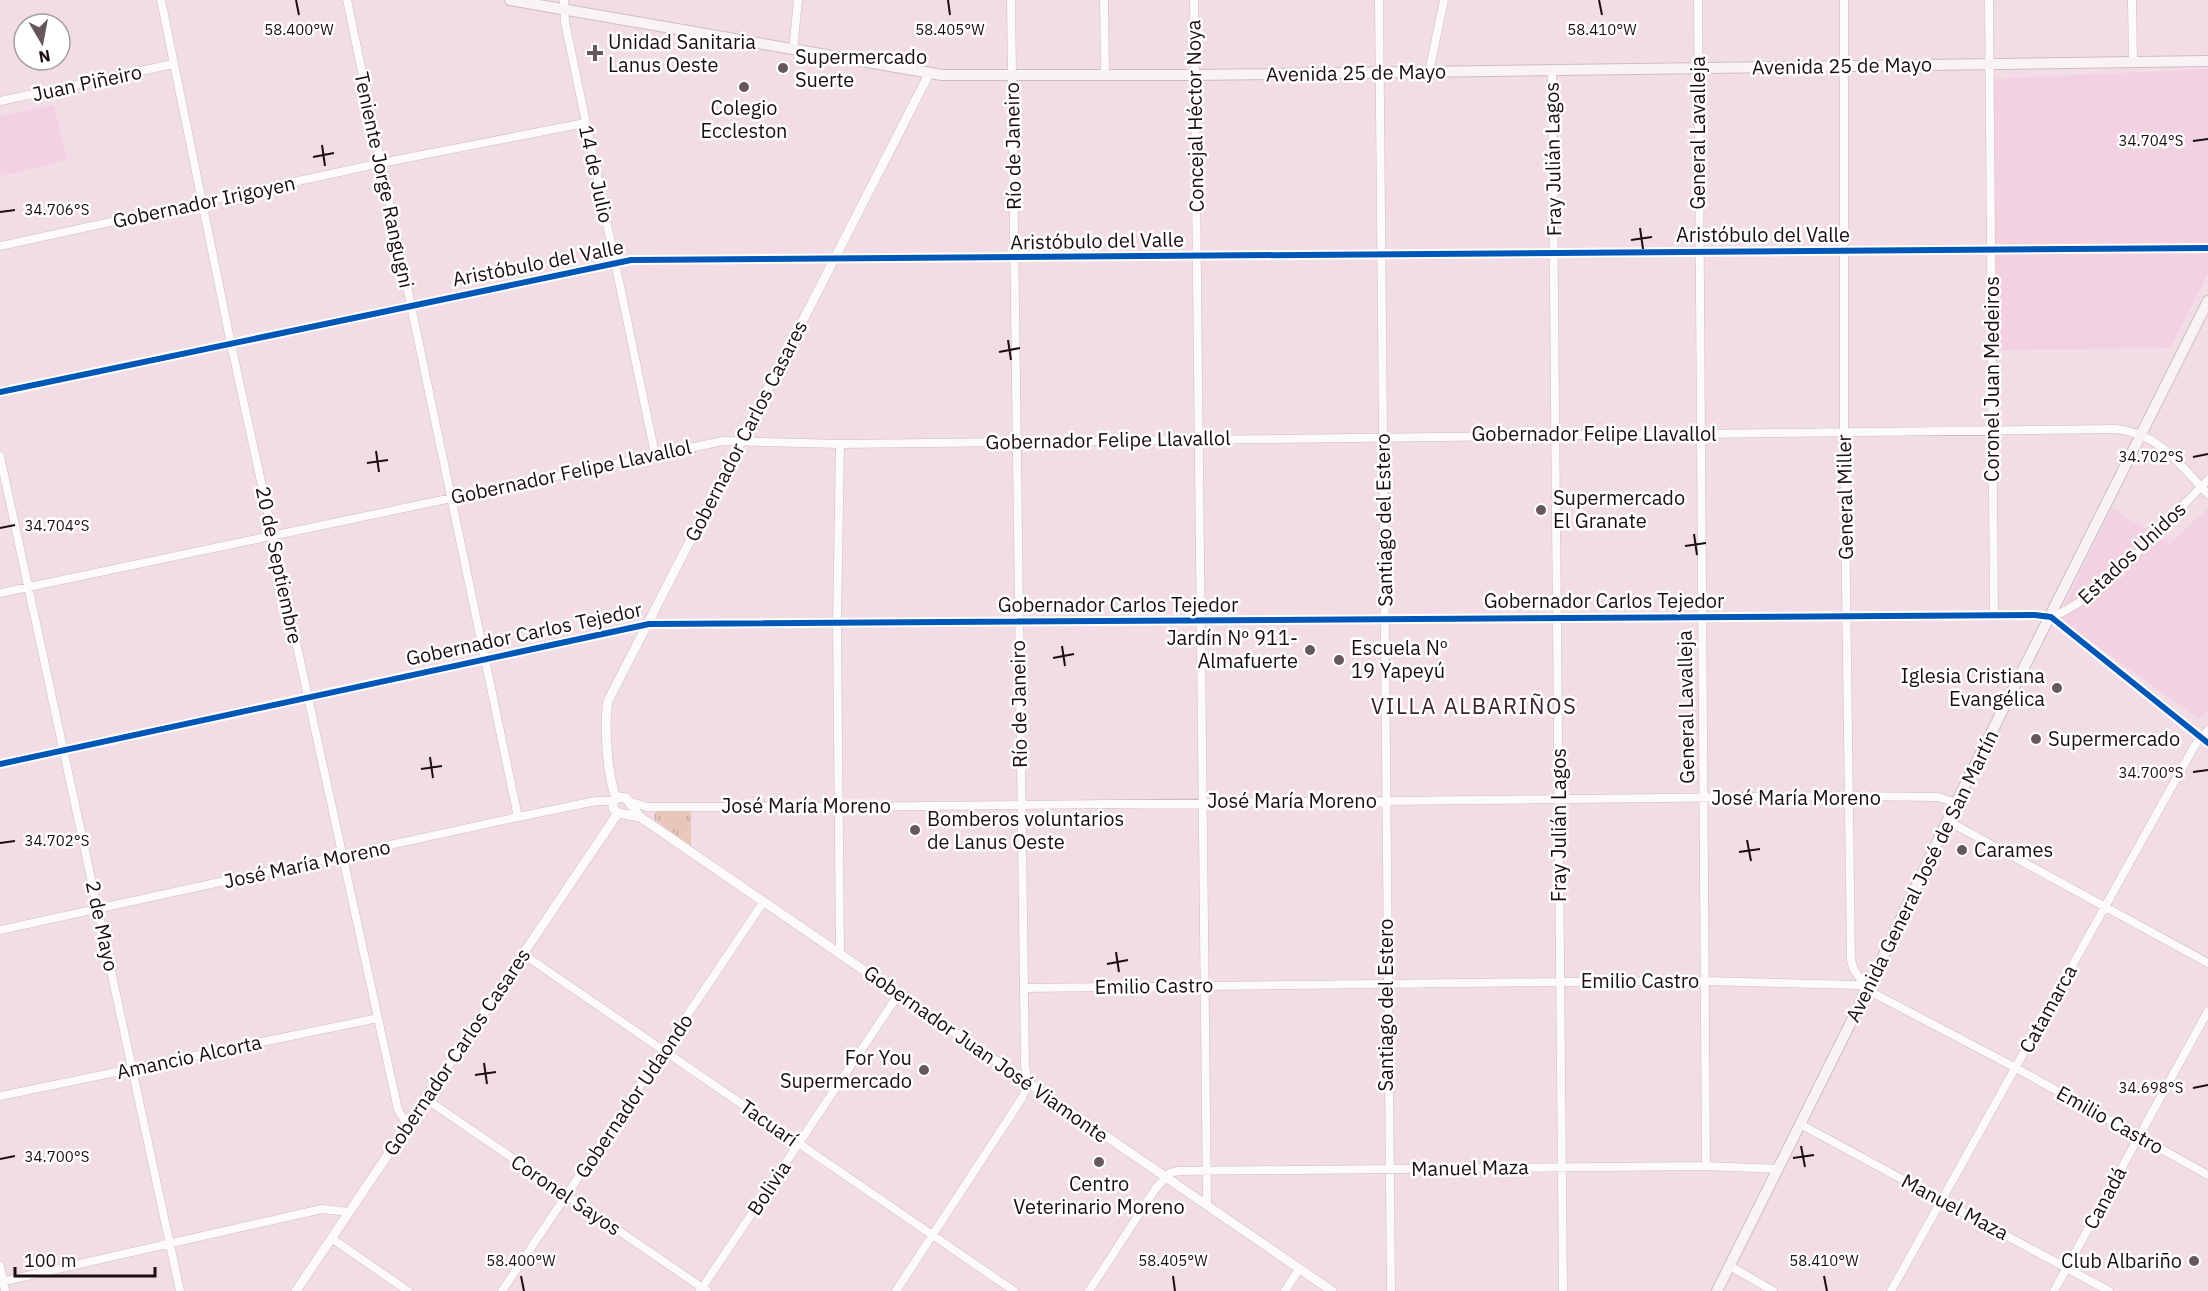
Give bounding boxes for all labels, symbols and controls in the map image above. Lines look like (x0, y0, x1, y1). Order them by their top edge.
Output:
north arrow (12, 12, 72, 72)
street label: Concejal Héctor Noya (1179, 19, 1210, 213)
text: 58.400°W (264, 20, 334, 39)
text: 58.405°W (915, 20, 985, 39)
text: 58.410°W (1567, 20, 1637, 39)
place label: Unidad Sanitaria Lanus Oeste (608, 28, 756, 78)
place label: Supermercado Suerte (795, 43, 927, 93)
marker: Unidad Sanitaria Lanus Oeste (586, 44, 604, 62)
text: N (37, 46, 52, 68)
street label: Avenida 25 de Mayo (1752, 50, 1932, 81)
street label: General Lavalleja (1684, 56, 1711, 210)
street label: Avenida 25 de Mayo (1266, 57, 1446, 88)
street label: Juan Piñeiro (30, 58, 144, 107)
marker: Supermercado Suerte (776, 61, 790, 75)
street label: Teniente Jorge Rangugni (348, 69, 421, 290)
marker: Colegio Eccleston (737, 80, 751, 94)
street label: Río de Janeiro (998, 82, 1027, 210)
street label: Fray Julián Lagos (1538, 82, 1567, 236)
place label: Colegio Eccleston (701, 94, 787, 144)
street label: 14 de Julio (573, 123, 620, 225)
text: 34.704°S (2119, 131, 2183, 150)
street label: Gobernador Irigoyen (110, 169, 298, 234)
text: 34.706°S (25, 200, 89, 219)
street label: Aristóbulo del Valle (1676, 221, 1850, 248)
street label: Aristóbulo del Valle (1010, 225, 1184, 256)
street label: Aristóbulo del Valle (450, 233, 626, 292)
street label: Coronel Juan Medeiros (1978, 276, 2005, 482)
street label: Gobernador Carlos Casares (678, 316, 813, 546)
street label: Gobernador Felipe Llavallol (1471, 420, 1717, 447)
street label: Gobernador Felipe Llavallol (985, 424, 1231, 455)
street label: Gobernador Felipe Llavallol (448, 433, 694, 510)
street label: Santiago del Estero (1368, 433, 1399, 607)
street label: General Miller (1830, 434, 1859, 560)
text: 34.702°S (2119, 447, 2183, 466)
street label: 20 de Septiembre (250, 484, 309, 646)
place label: Supermercado El Granate (1553, 484, 1685, 534)
street label: Estados Unidos (2072, 495, 2192, 610)
marker: Supermercado El Granate (1534, 503, 1548, 517)
text: 34.704°S (25, 516, 89, 535)
street label: Gobernador Carlos Tejedor (1484, 587, 1724, 614)
street label: Gobernador Carlos Tejedor (998, 591, 1238, 618)
street label: Gobernador Carlos Tejedor (403, 595, 644, 672)
place label: Jardín Nº 911- Almafuerte (1166, 624, 1298, 674)
street label: General Lavalleja (1671, 630, 1700, 784)
place label: Escuela Nº 19 Yapeyú (1351, 634, 1448, 684)
street label: Río de Janeiro (1004, 640, 1033, 768)
marker: Jardín Nº 911- Almafuerte (1303, 643, 1317, 657)
marker: Escuela Nº 19 Yapeyú (1332, 653, 1346, 667)
place label: Iglesia Cristiana Evangélica (1901, 662, 2045, 712)
marker: Iglesia Cristiana Evangélica (2050, 681, 2064, 695)
district label: VILLA ALBARIÑOS (1371, 691, 1577, 720)
street label: Avenida General José de San Martín (1839, 725, 2004, 1026)
place label: Supermercado (2048, 725, 2180, 752)
marker: Supermercado (2029, 732, 2043, 746)
street label: Fray Julián Lagos (1545, 748, 1572, 902)
text: 34.700°S (2119, 763, 2183, 782)
street label: José María Moreno (1711, 784, 1881, 811)
street label: José María Moreno (1207, 787, 1377, 814)
street label: José María Moreno (721, 792, 891, 819)
place label: Bomberos voluntarios de Lanus Oeste (927, 805, 1124, 855)
marker: Bomberos voluntarios de Lanus Oeste (908, 823, 922, 837)
text: 34.702°S (25, 831, 89, 850)
street label: José María Moreno (221, 833, 393, 894)
place label: Carames (1974, 836, 2053, 863)
marker: Carames (1955, 843, 1969, 857)
street label: 2 de Mayo (80, 878, 125, 974)
street label: Santiago del Estero (1372, 918, 1399, 1092)
street label: Gobernador Carlos Casares (377, 943, 536, 1161)
street label: Gobernador Juan José Viamonte (859, 959, 1114, 1149)
street label: Catamarca (2012, 960, 2083, 1058)
street label: Emilio Castro (1581, 967, 1699, 994)
street label: Emilio Castro (1094, 971, 1214, 1000)
street label: Gobernador Udaondo (568, 1008, 699, 1183)
street label: Amancio Alcorta (114, 1028, 264, 1085)
place label: For You Supermercado (780, 1044, 912, 1094)
marker: For You Supermercado (917, 1063, 931, 1077)
text: 34.698°S (2119, 1078, 2183, 1097)
street label: Emilio Castro (2052, 1079, 2169, 1160)
street label: Tacuarí (735, 1093, 804, 1152)
text: 34.700°S (25, 1147, 89, 1166)
street label: Coronel Sayos (506, 1148, 627, 1241)
street label: Manuel Maza (1411, 1153, 1529, 1182)
street label: Bolivia (741, 1155, 797, 1220)
marker: Centro Veterinario Moreno (1092, 1155, 1106, 1169)
street label: Canadá (2077, 1161, 2132, 1234)
street label: Manuel Maza (1897, 1167, 2014, 1246)
place label: Centro Veterinario Moreno (1013, 1170, 1185, 1220)
scale bar (15, 1240, 154, 1278)
place label: Club Albariño (2061, 1247, 2182, 1274)
text: 100 m (24, 1249, 76, 1272)
text: 58.400°W (486, 1251, 556, 1270)
text: 58.405°W (1138, 1251, 1208, 1270)
text: 58.410°W (1789, 1251, 1859, 1270)
marker: Club Albariño (2187, 1254, 2201, 1268)

